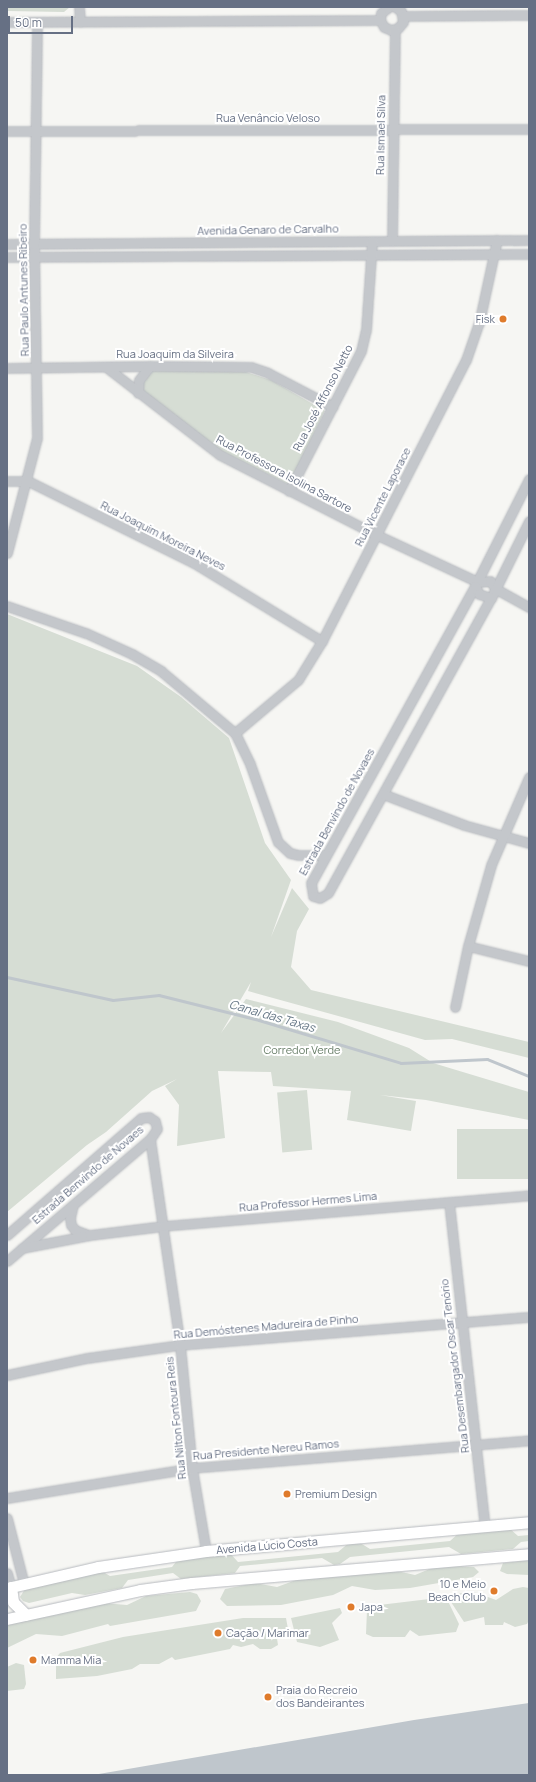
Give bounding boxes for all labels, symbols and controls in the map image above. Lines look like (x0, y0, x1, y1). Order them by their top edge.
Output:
scale bar (10, 8, 75, 34)
text: 50 m (15, 14, 42, 31)
street label: Rua Ismael Silva (374, 95, 388, 175)
street label: Rua Venâncio Veloso (216, 111, 320, 125)
street label: Avenida Genaro de Carvalho (197, 222, 339, 238)
street label: Rua Paulo Antunes Ribeiro (16, 223, 32, 357)
place label: Fisk (476, 312, 495, 326)
marker: Fisk (498, 314, 508, 324)
street label: Rua José Affonso Netto (290, 343, 356, 453)
street label: Rua Joaquim da Silveira (116, 347, 234, 361)
street label: Rua Professora Isolina Sartore (214, 433, 354, 515)
street label: Rua Vicente Laporace (352, 445, 414, 549)
street label: Rua Joaquim Moreira Neves (98, 499, 228, 573)
street label: Estrada Benvindo de Novaes (297, 746, 377, 878)
water label: Canal das Taxas (227, 997, 317, 1035)
park label: Corredor Verde (263, 1043, 341, 1057)
street label: Estrada Benvindo de Novaes (30, 1123, 146, 1227)
street label: Rua Professor Hermes Lima (239, 1189, 377, 1215)
street label: Rua Desembargador Oscar Tenório (438, 1278, 472, 1454)
street label: Rua Demóstenes Madureira de Pinho (173, 1312, 359, 1342)
street label: Rua Nilton Fontoura Reis (163, 1356, 189, 1480)
street label: Rua Presidente Nereu Ramos (192, 1437, 340, 1463)
place label: Premium Design (295, 1487, 377, 1501)
marker: Premium Design (282, 1489, 292, 1499)
street label: Avenida Lúcio Costa (216, 1535, 318, 1557)
place label: 10 e Meio Beach Club (429, 1578, 486, 1604)
marker: 10 e Meio Beach Club (489, 1586, 499, 1596)
place label: Japa (359, 1600, 383, 1614)
marker: Japa (346, 1602, 356, 1612)
place label: Cação / Marimar (226, 1626, 309, 1640)
marker: Cação / Marimar (213, 1628, 223, 1638)
place label: Mamma Mia (41, 1653, 101, 1667)
marker: Mamma Mia (28, 1655, 38, 1665)
place label: Praia do Recreio dos Bandeirantes (276, 1684, 365, 1710)
marker: Praia do Recreio dos Bandeirantes (263, 1692, 273, 1702)

